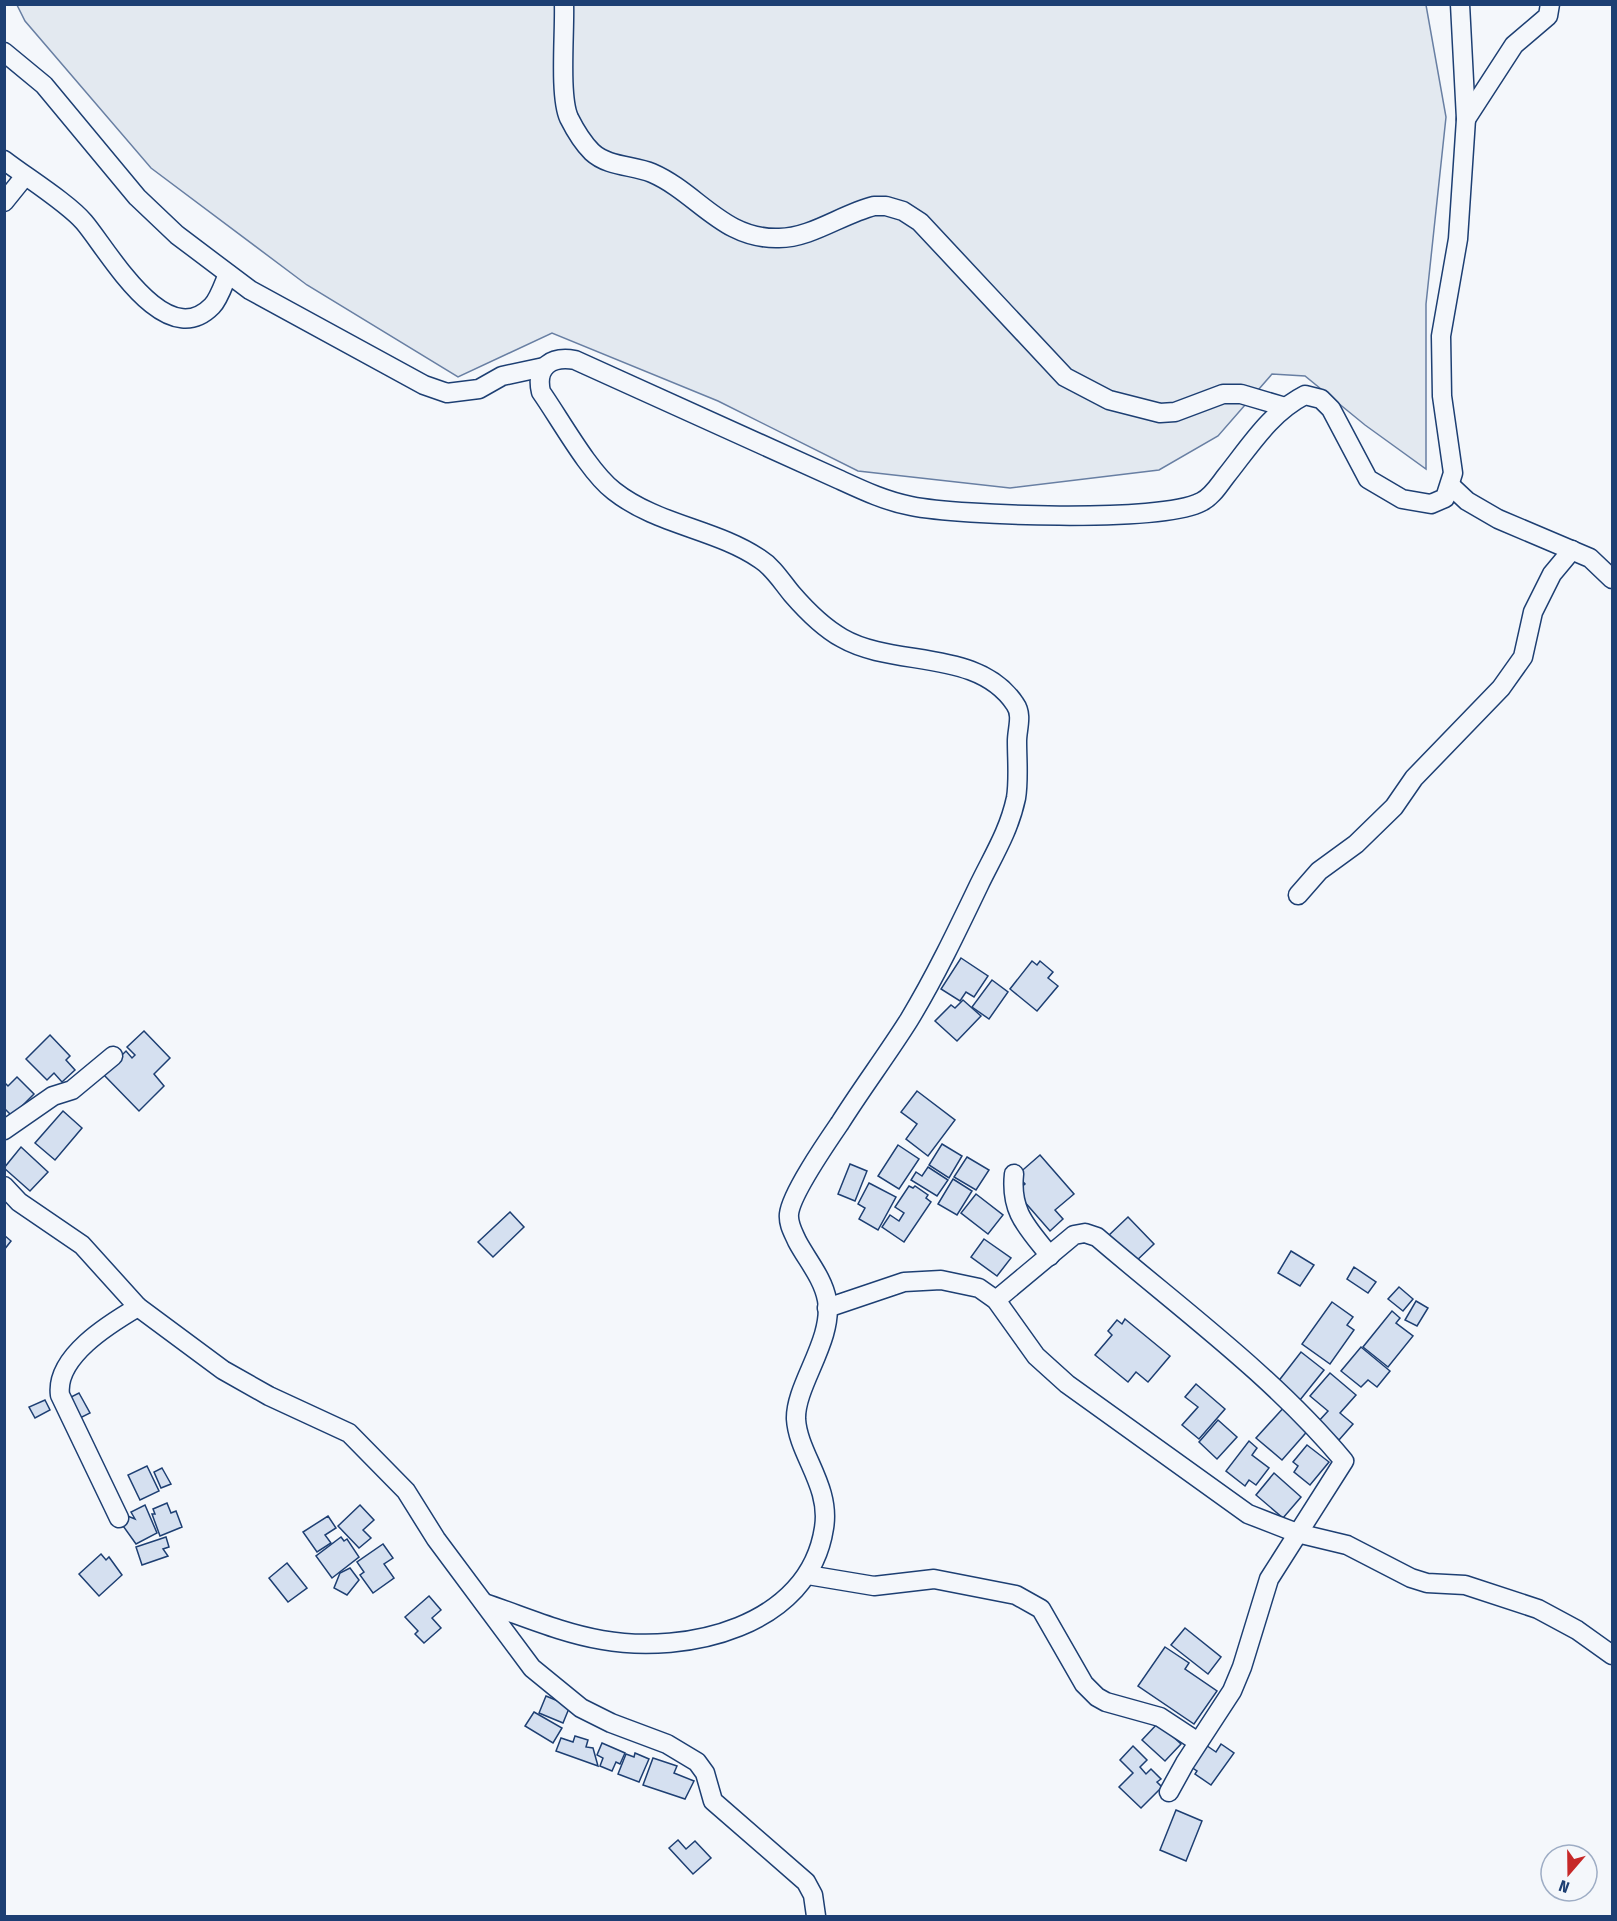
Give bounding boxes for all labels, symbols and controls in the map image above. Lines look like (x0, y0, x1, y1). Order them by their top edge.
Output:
north arrow (1539, 1843, 1599, 1903)
text: N (1556, 1876, 1572, 1897)

